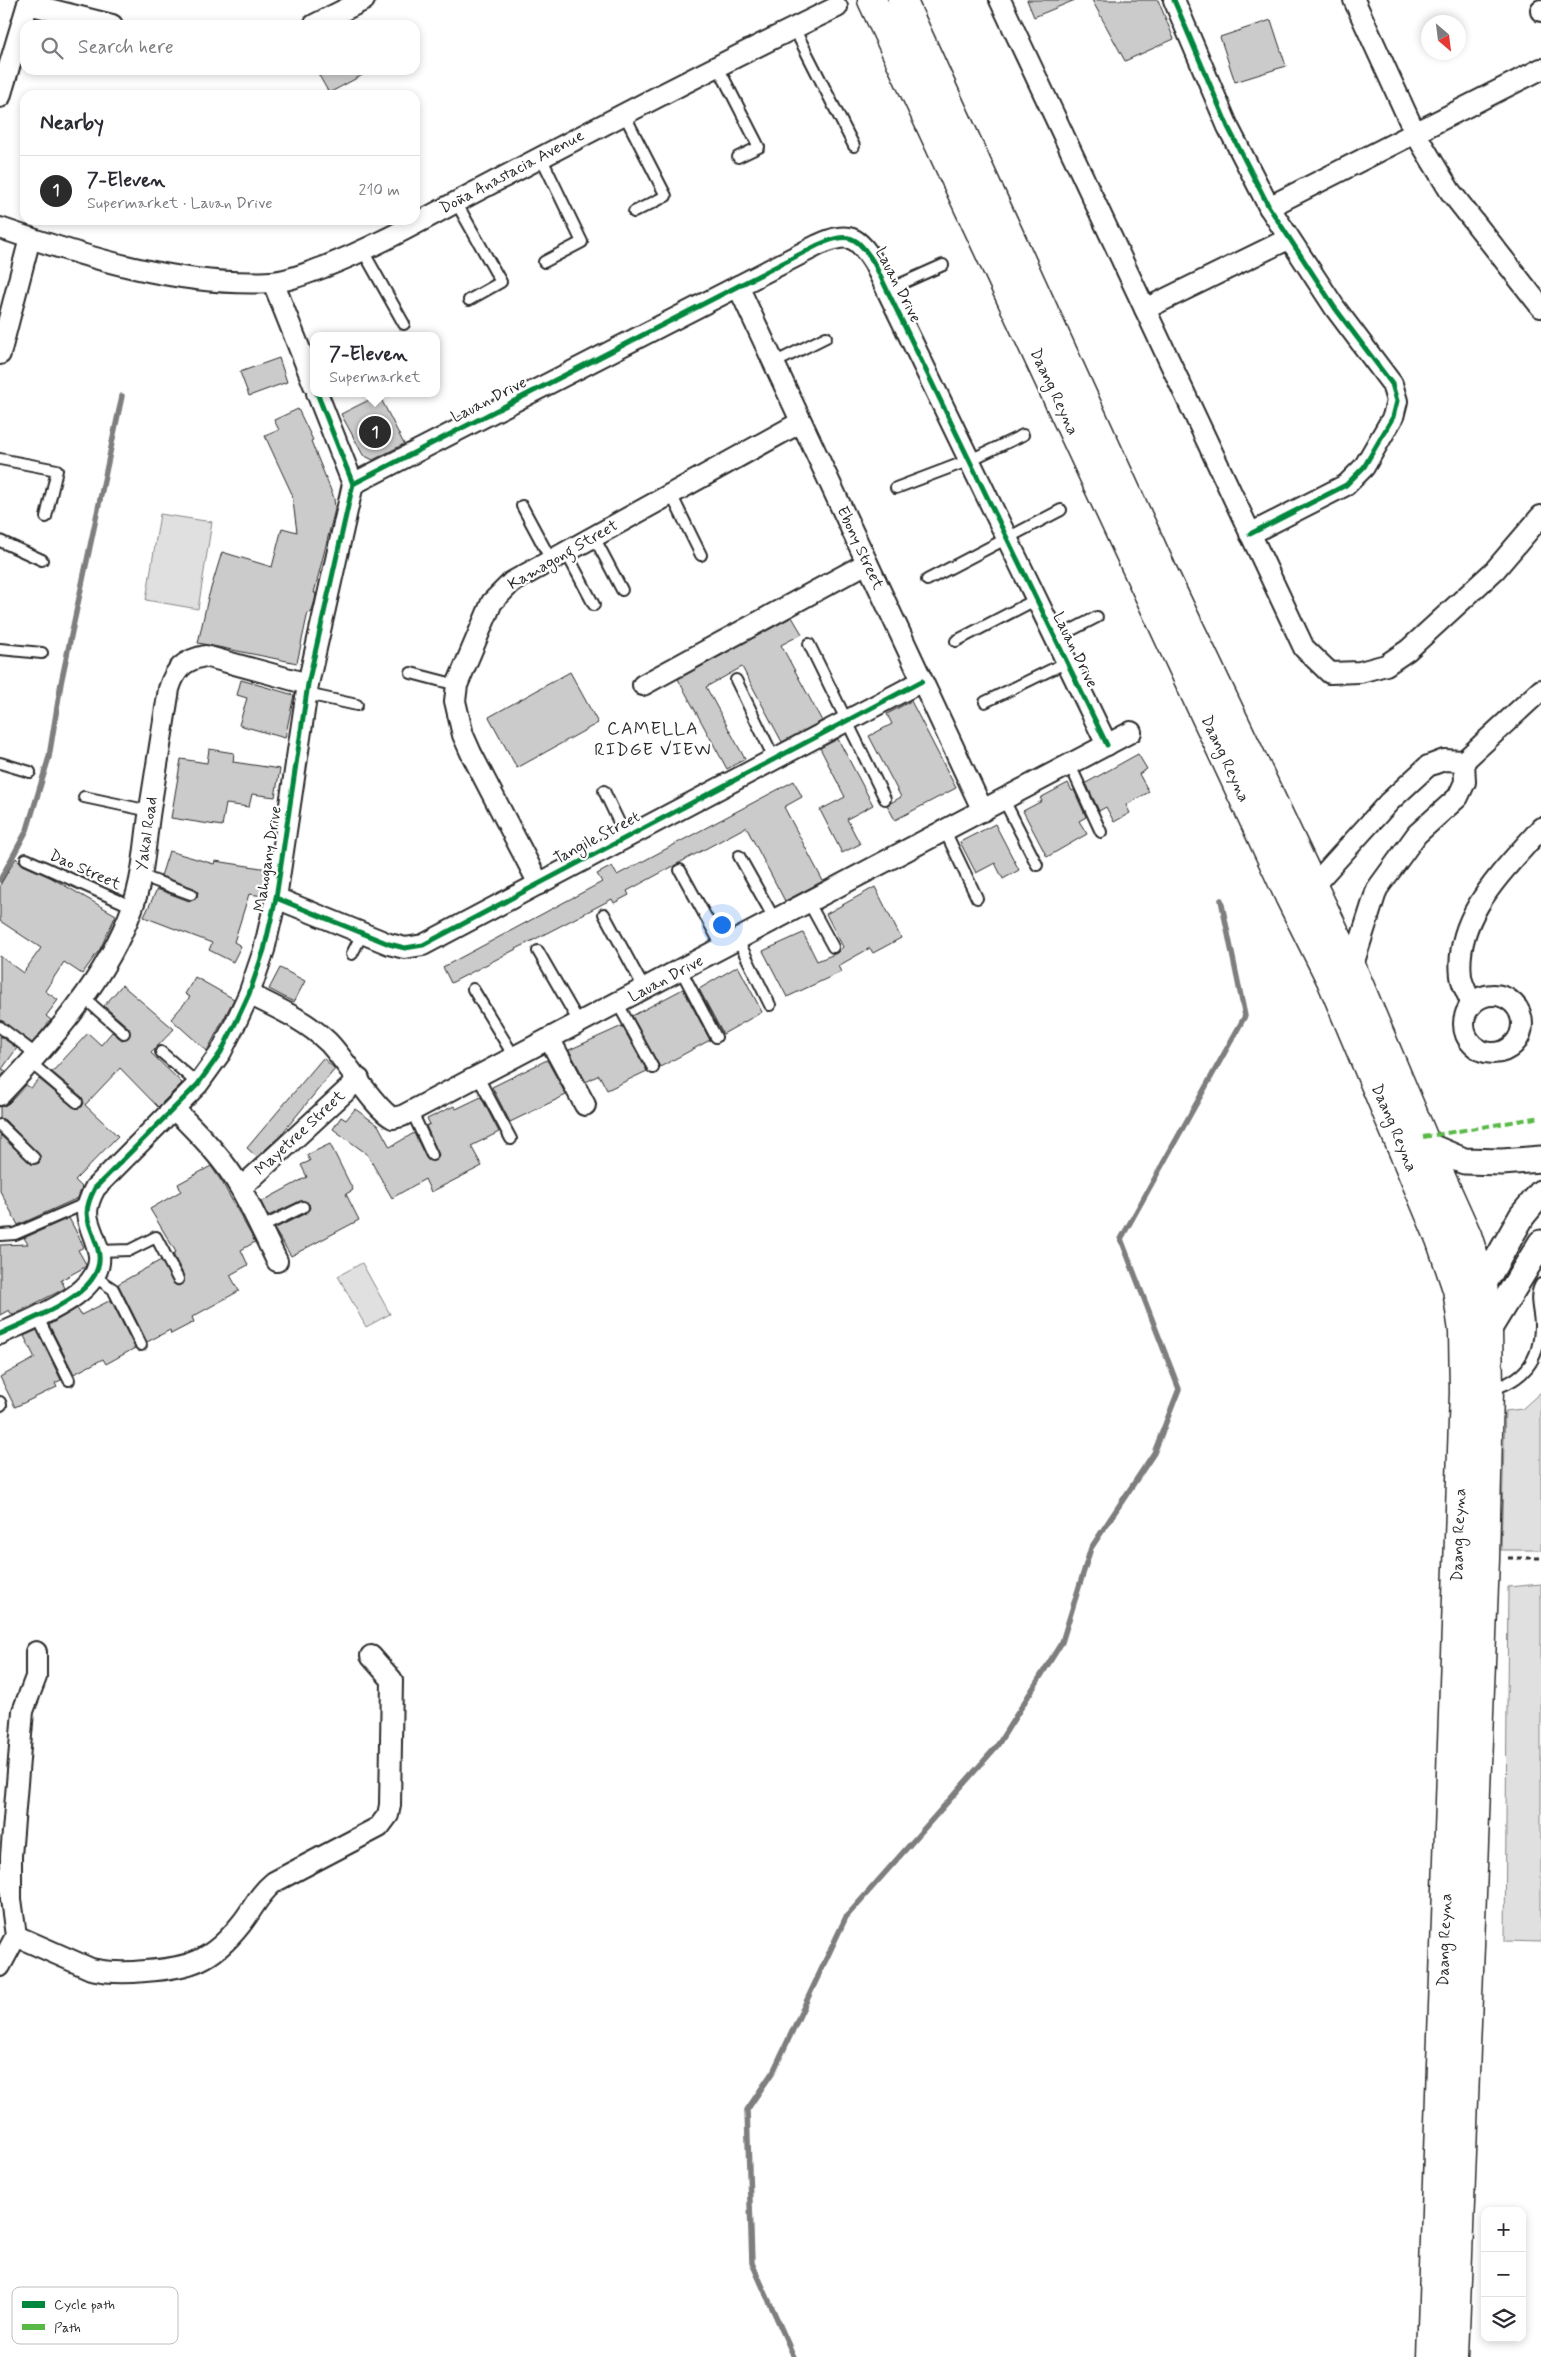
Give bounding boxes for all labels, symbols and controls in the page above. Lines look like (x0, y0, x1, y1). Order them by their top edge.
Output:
north arrow (1421, 15, 1466, 60)
search box (20, 20, 420, 75)
icon: search (38, 34, 66, 62)
text: Search here (78, 35, 174, 60)
text: Nearby (40, 109, 104, 137)
street label: Doña Anastacia Avenue (436, 125, 588, 219)
text: 7-Eleven (87, 168, 165, 193)
text: 1 (52, 180, 60, 201)
text: 210 m (359, 180, 400, 201)
text: Supermarket · Lauan Drive (87, 193, 273, 214)
street label: Lauan Drive (870, 244, 926, 326)
popup (310, 332, 440, 397)
text: 7-Eleven (329, 342, 407, 367)
street label: Daang Reyna (1024, 345, 1083, 439)
text: Supermarket (329, 367, 421, 388)
street label: Lauan Drive (448, 372, 530, 428)
pin: 1 (359, 413, 391, 451)
street label: Ebony Street (831, 503, 889, 594)
street label: Kamagong Street (504, 515, 623, 596)
street label: Lauan Drive (1048, 609, 1102, 691)
street label: Daang Reyna (1195, 712, 1254, 806)
district label: CAMELLA RIDGE VIEW (594, 717, 712, 762)
street label: Yakal Road (131, 796, 163, 872)
street label: Mahogany Drive (249, 805, 287, 913)
street label: Tangile Street (550, 807, 644, 870)
street label: Dao Street (46, 845, 124, 895)
your location (709, 912, 735, 938)
street label: Lauan Drive (625, 950, 707, 1008)
street label: Daang Reyna (1365, 1081, 1422, 1176)
street label: Mayetree Street (250, 1085, 350, 1180)
street label: Daang Reyna (1447, 1488, 1472, 1582)
street label: Daang Reyna (1433, 1893, 1458, 1987)
map controls (1481, 2207, 1526, 2342)
button: + (1481, 2207, 1526, 2252)
button: − (1481, 2252, 1526, 2297)
legend (12, 2287, 178, 2344)
text: Cycle path (54, 2296, 115, 2314)
button: layers (1481, 2297, 1526, 2342)
text: Path (54, 2319, 81, 2337)

